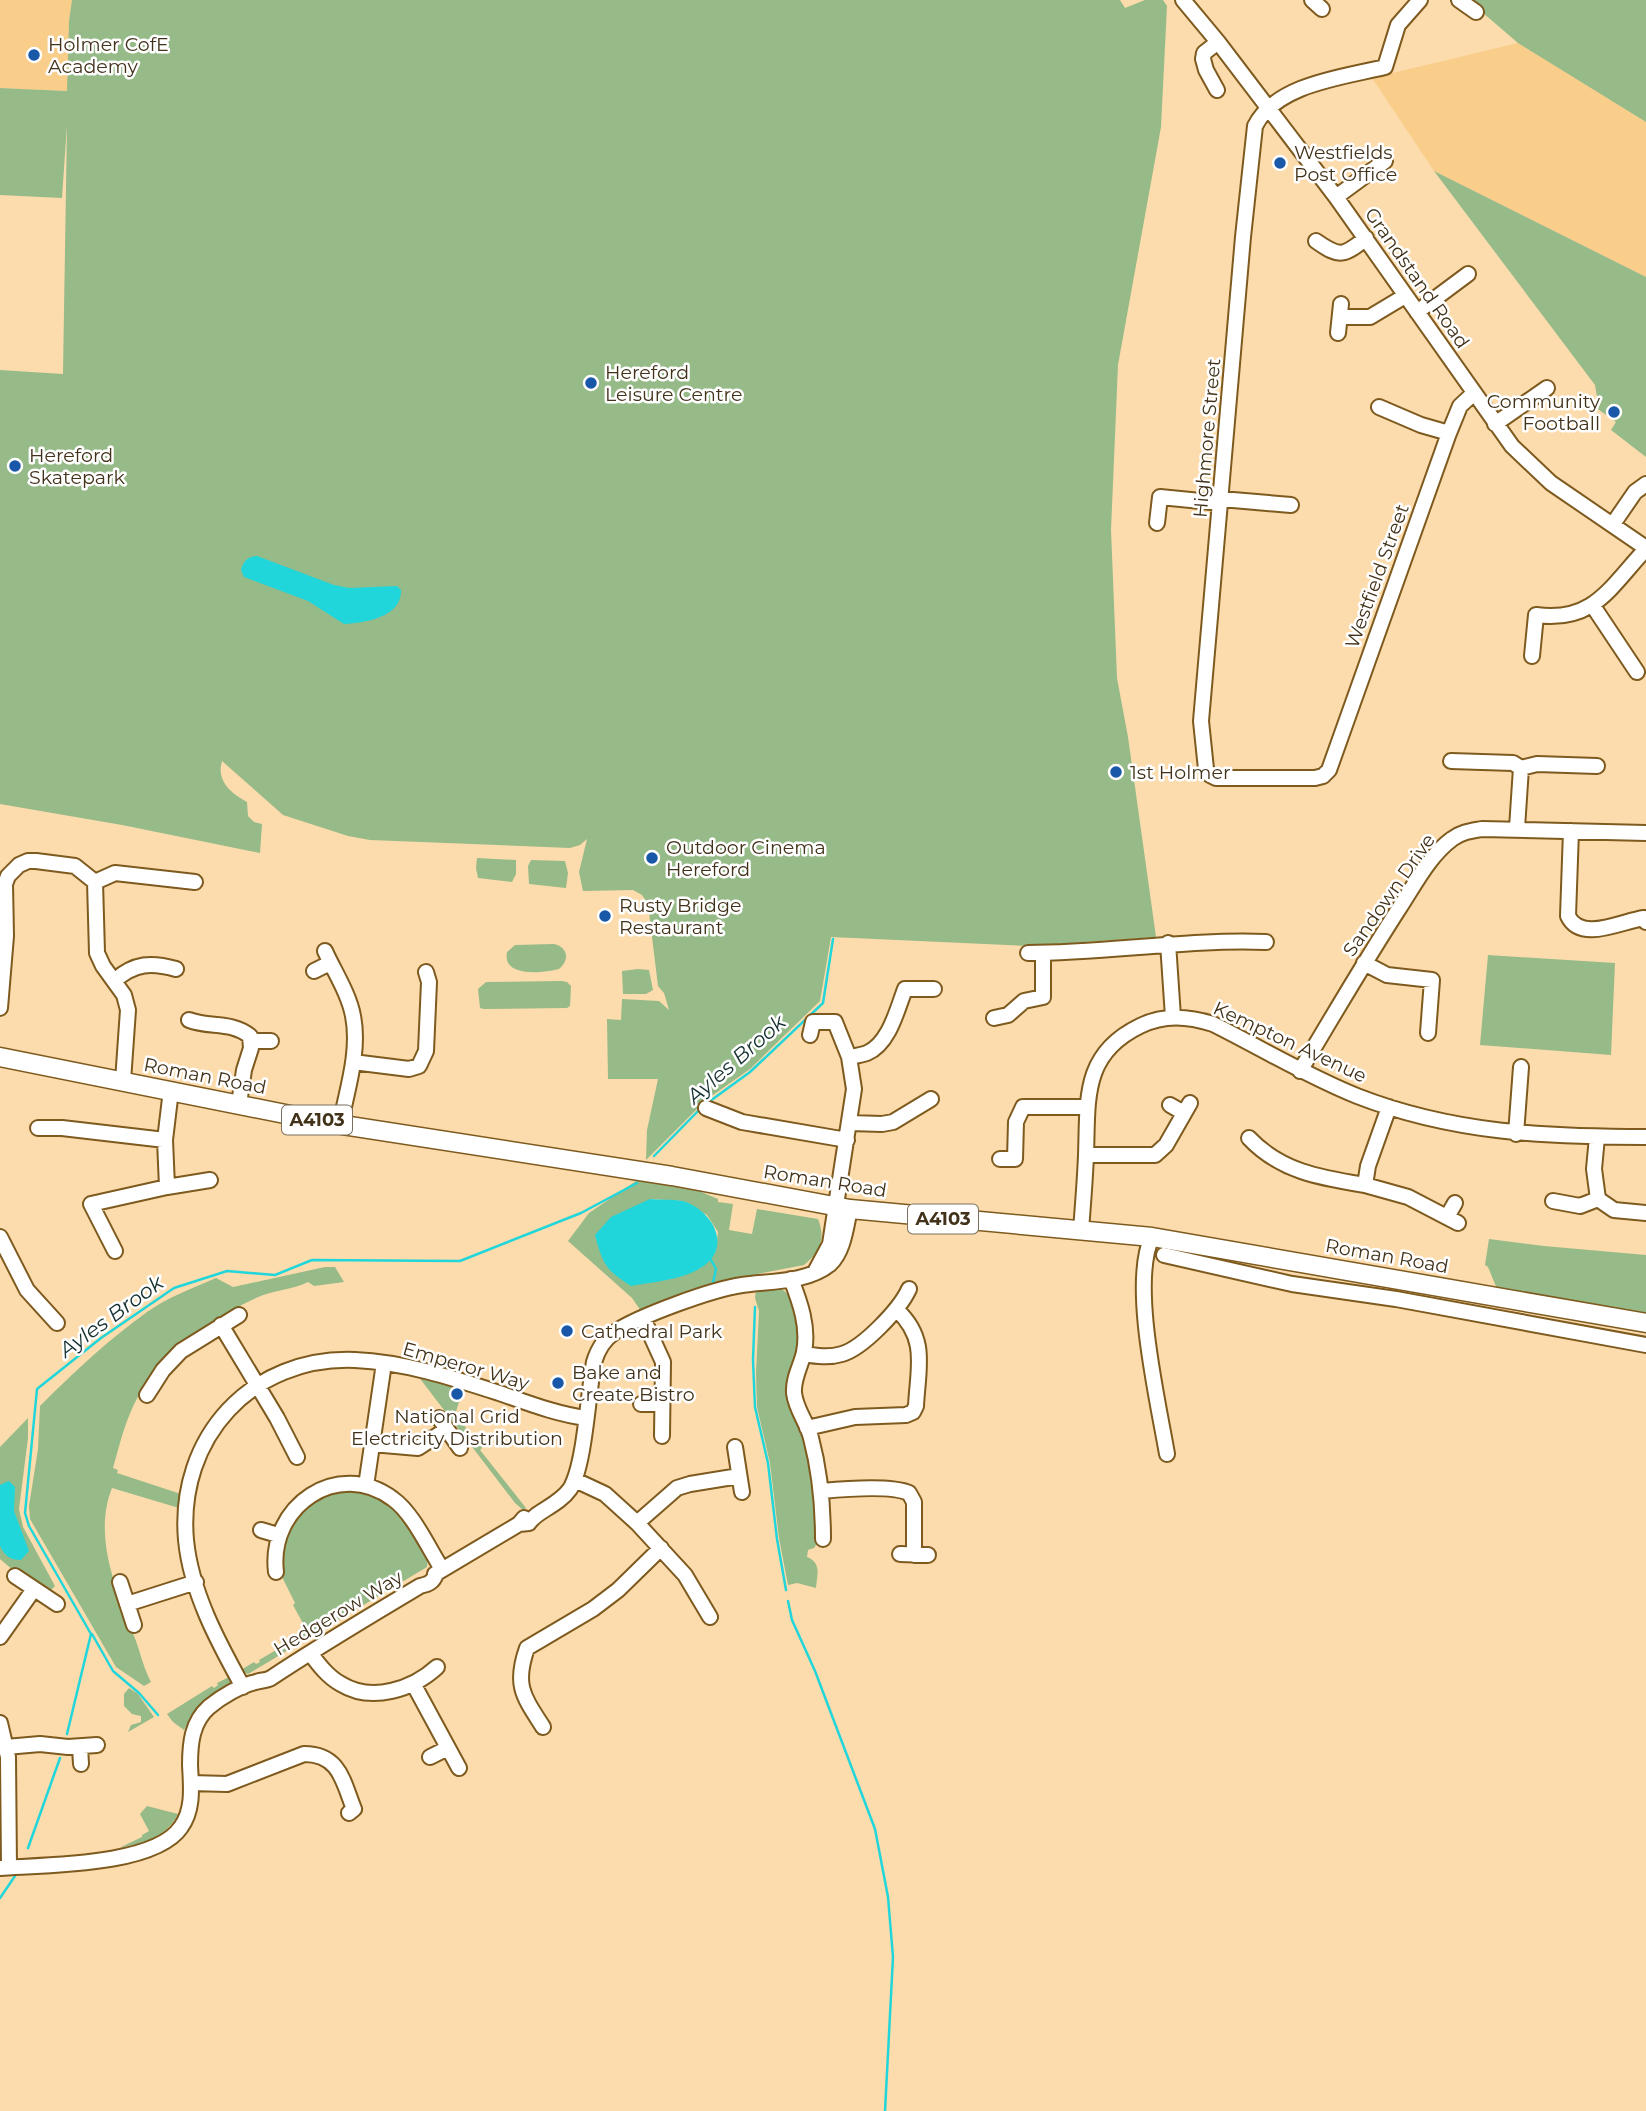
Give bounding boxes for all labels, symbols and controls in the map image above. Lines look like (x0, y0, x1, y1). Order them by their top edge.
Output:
place label: Holmer CofE Academy (48, 33, 169, 78)
marker: Holmer CofE Academy (26, 47, 42, 63)
place label: Westfields Post Office (1294, 141, 1397, 186)
marker: Westfields Post Office (1272, 155, 1288, 171)
street label: Grandstand Road (1360, 203, 1474, 353)
street label: Highmore Street (1189, 357, 1225, 519)
place label: Hereford Leisure Centre (605, 361, 742, 406)
marker: Hereford Leisure Centre (583, 375, 599, 391)
place label: Community Football (1487, 390, 1601, 435)
marker: Community Football (1606, 404, 1622, 420)
place label: Hereford Skatepark (29, 444, 125, 489)
marker: Hereford Skatepark (7, 458, 23, 474)
street label: Westfield Street (1340, 501, 1414, 651)
place label: 1st Holmer (1130, 761, 1231, 784)
marker: 1st Holmer (1108, 764, 1124, 780)
street label: Sandown Drive (1338, 829, 1440, 961)
place label: Outdoor Cinema Hereford (666, 836, 826, 881)
marker: Outdoor Cinema Hereford (644, 850, 660, 866)
place label: Rusty Bridge Restaurant (619, 894, 741, 939)
marker: Rusty Bridge Restaurant (597, 908, 613, 924)
street label: Kempton Avenue (1210, 996, 1370, 1088)
water label: Ayles Brook (680, 1008, 792, 1110)
street label: Roman Road (142, 1053, 268, 1099)
road number: A4103 (282, 1106, 352, 1134)
street label: Roman Road (762, 1160, 888, 1202)
road number: A4103 (908, 1204, 978, 1234)
street label: Roman Road (1324, 1234, 1450, 1278)
water label: Ayles Brook (52, 1269, 169, 1363)
place label: Cathedral Park (581, 1320, 723, 1343)
marker: Cathedral Park (559, 1323, 575, 1339)
street label: Emperor Way (400, 1337, 532, 1395)
place label: Bake and Create Bistro (572, 1361, 695, 1406)
marker: Bake and Create Bistro (550, 1375, 566, 1391)
marker: National Grid Electricity Distribution (449, 1386, 465, 1402)
place label: National Grid Electricity Distribution (351, 1405, 563, 1450)
street label: Hedgerow Way (269, 1565, 407, 1661)

